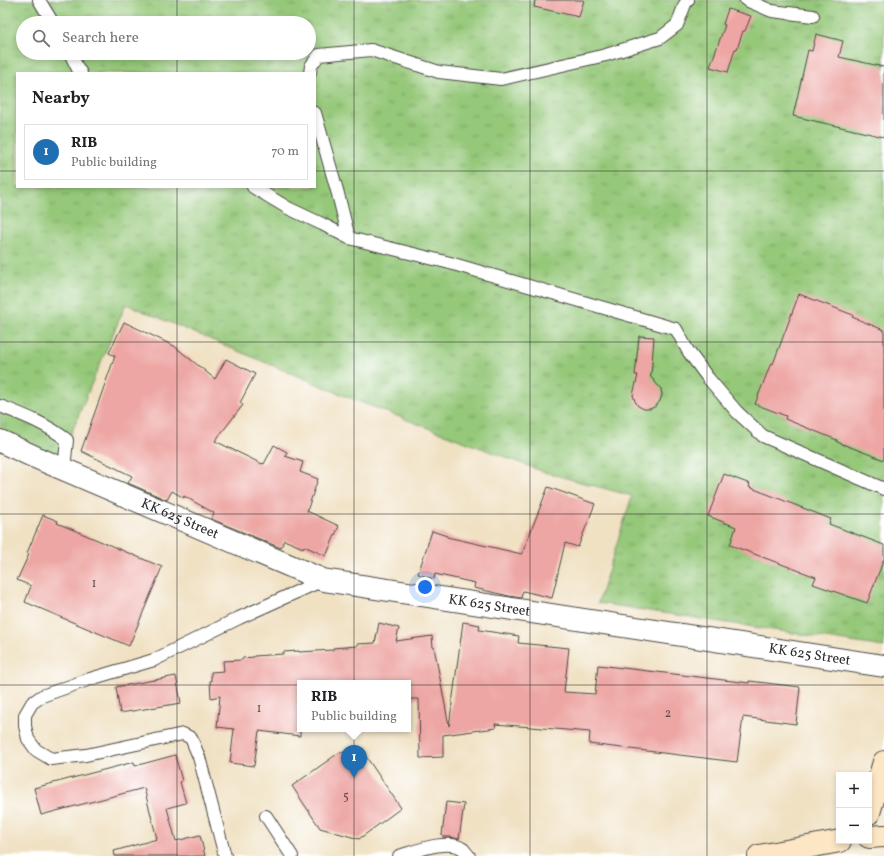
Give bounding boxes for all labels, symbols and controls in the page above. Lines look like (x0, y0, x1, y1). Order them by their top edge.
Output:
search box (16, 16, 316, 60)
icon: search (30, 27, 52, 49)
text: Search here (62, 28, 139, 49)
text: Nearby (32, 87, 90, 110)
text: RIB (71, 133, 97, 154)
text: 1 (43, 143, 49, 161)
text: 70 m (271, 143, 299, 161)
text: Public building (71, 154, 157, 172)
street label: KK 625 Street (138, 494, 222, 544)
house number: 1 (92, 576, 96, 592)
your location (415, 577, 435, 597)
street label: KK 625 Street (447, 590, 532, 621)
street label: KK 625 Street (767, 639, 852, 670)
popup (297, 680, 411, 732)
text: RIB (311, 687, 337, 708)
house number: 1 (257, 701, 261, 717)
house number: 2 (665, 706, 671, 722)
text: Public building (311, 708, 397, 726)
pin: 1 (341, 745, 367, 778)
map controls (836, 772, 872, 844)
button: + (836, 772, 872, 808)
house number: 5 (343, 789, 349, 805)
button: − (836, 808, 872, 844)

